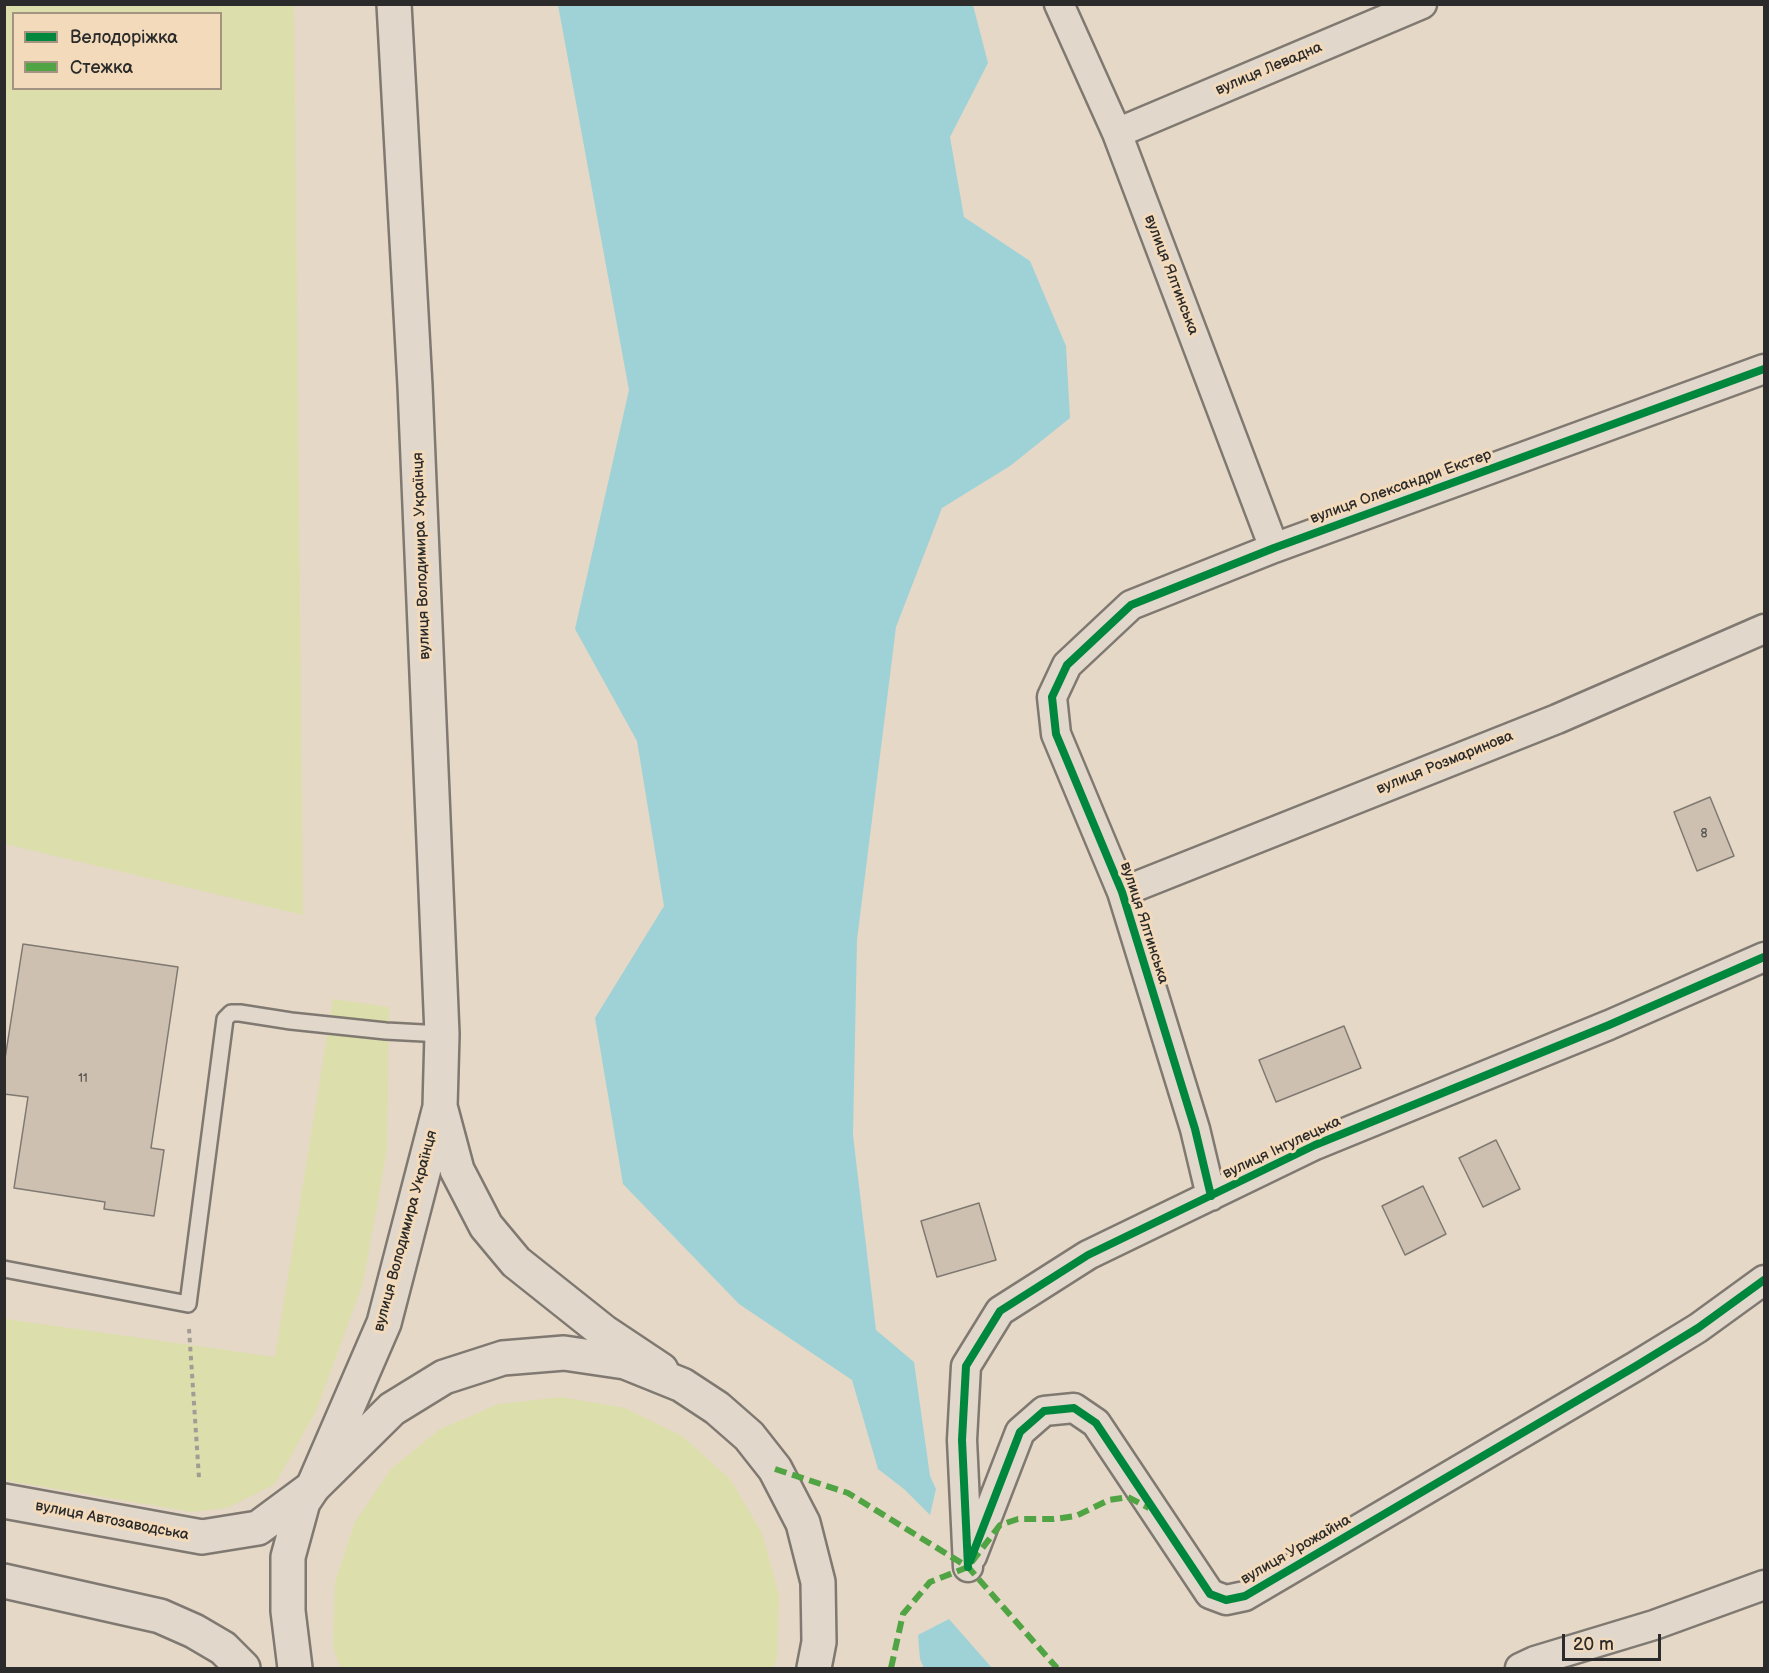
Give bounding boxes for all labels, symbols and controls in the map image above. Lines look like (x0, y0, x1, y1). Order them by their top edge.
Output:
legend (12, 12, 222, 90)
text: Велодоріжка (70, 27, 178, 48)
street label: вулиця Левадна (1213, 38, 1325, 100)
text: Стежка (70, 57, 133, 78)
street label: вулиця Ялтинська (1140, 212, 1202, 338)
street label: вулиця Олександри Екстер (1308, 446, 1494, 528)
street label: вулиця Володимира Українця (409, 452, 435, 660)
street label: вулиця Розмаринова (1374, 727, 1516, 799)
house number: 8 (1701, 827, 1707, 841)
street label: вулиця Ялтинська (1116, 860, 1172, 986)
house number: 11 (78, 1072, 88, 1086)
street label: вулиця Інгулецька (1220, 1113, 1344, 1183)
street label: вулиця Володимира Українця (370, 1128, 442, 1334)
street label: вулиця Автозаводська (34, 1497, 190, 1545)
street label: вулиця Урожайна (1238, 1511, 1354, 1589)
scale bar (1565, 1622, 1664, 1660)
text: 20 m (1573, 1634, 1614, 1655)

